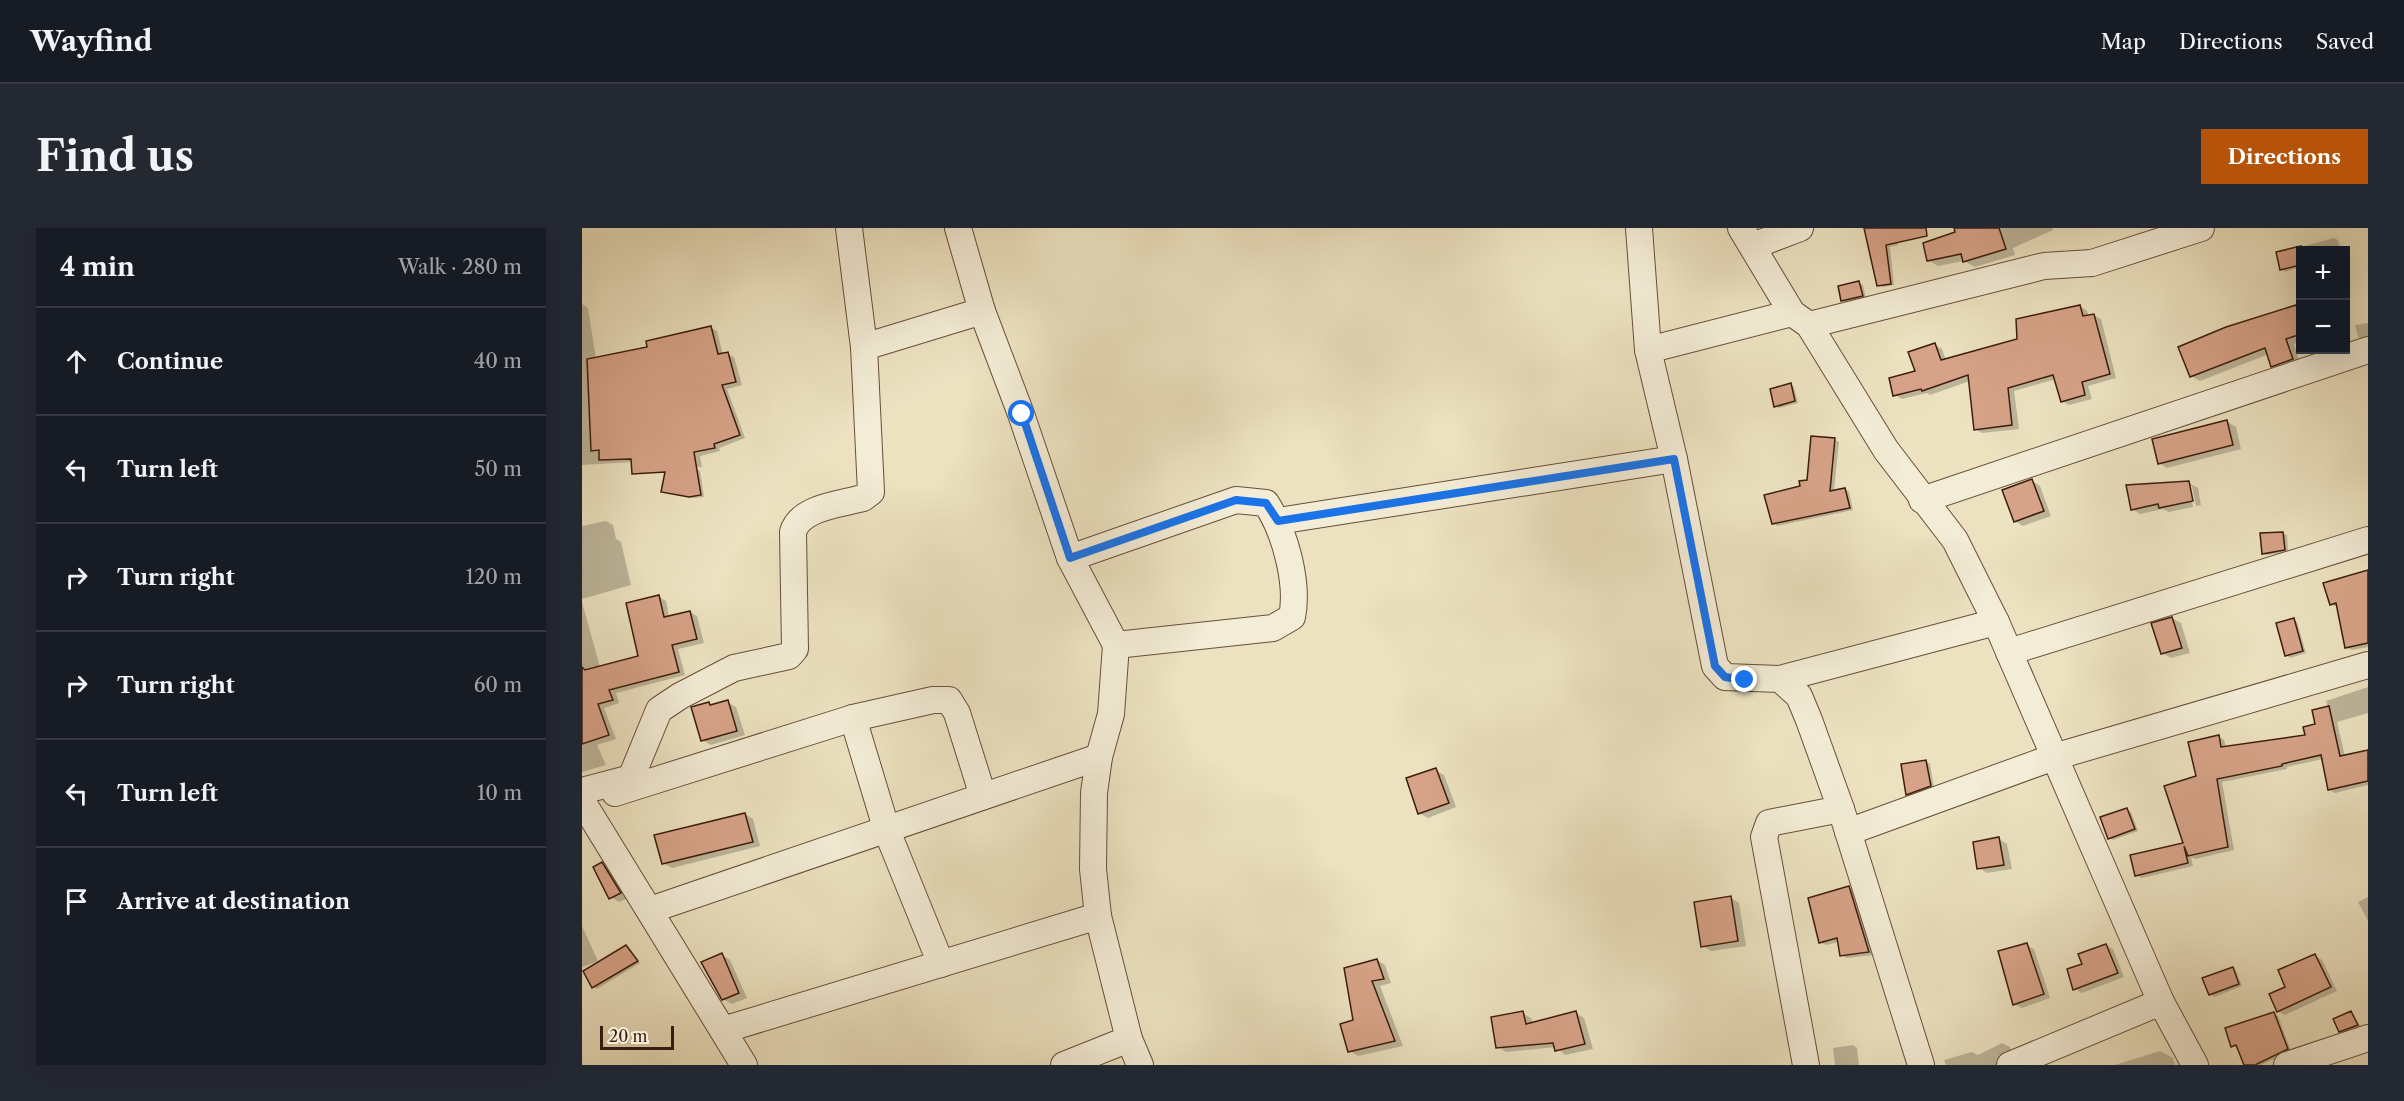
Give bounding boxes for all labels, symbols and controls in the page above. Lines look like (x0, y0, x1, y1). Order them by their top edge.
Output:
text: Wayfind (30, 24, 152, 58)
text: Map (2101, 29, 2146, 54)
text: Directions (2179, 29, 2283, 54)
text: Saved (2316, 29, 2374, 54)
button: Directions (2201, 129, 2368, 184)
text: Find us (36, 130, 194, 182)
map controls (2296, 246, 2350, 354)
button: + (2296, 246, 2350, 300)
text: 4 min (60, 251, 135, 283)
text: Walk · 280 m (398, 255, 522, 279)
button: − (2296, 300, 2350, 354)
icon: ahead (60, 345, 93, 378)
text: Continue (117, 348, 223, 375)
text: 40 m (474, 349, 522, 373)
route start (1008, 400, 1034, 426)
icon: left (60, 453, 93, 486)
text: Turn left (117, 456, 218, 483)
text: 50 m (475, 457, 522, 481)
icon: right (60, 561, 93, 594)
text: Turn right (117, 564, 235, 591)
text: 120 m (465, 565, 522, 589)
route end (1731, 666, 1757, 692)
icon: right (60, 669, 93, 702)
text: Turn right (117, 672, 235, 699)
text: 60 m (474, 673, 522, 697)
icon: left (60, 777, 93, 810)
text: Turn left (117, 780, 218, 807)
text: 10 m (477, 781, 522, 805)
icon: arrive (60, 885, 93, 918)
text: Arrive at destination (117, 888, 350, 915)
scale bar (600, 1023, 674, 1050)
text: 20 m (609, 1026, 648, 1046)

